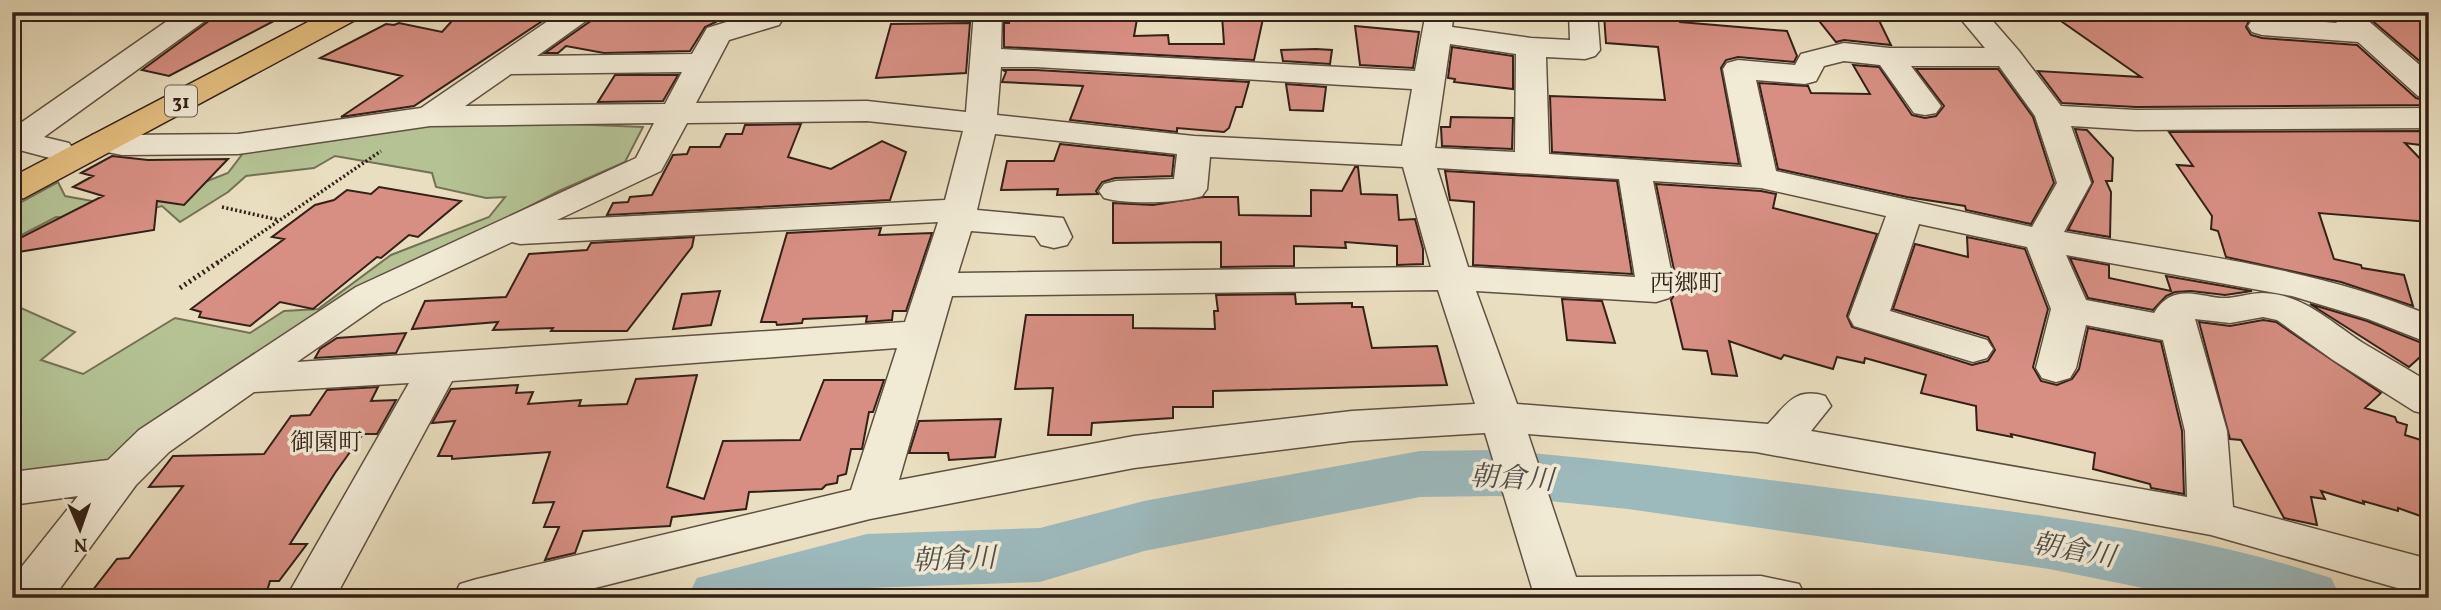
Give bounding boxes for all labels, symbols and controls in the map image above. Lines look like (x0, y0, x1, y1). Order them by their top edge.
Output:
road number: 31 (165, 86, 197, 116)
district label: 西郷町 (1650, 268, 1722, 302)
district label: 御園町 (290, 427, 362, 461)
water label: 朝倉川 (1469, 458, 1558, 501)
north arrow (46, 494, 116, 564)
water label: 朝倉川 (2029, 525, 2121, 578)
text: N (73, 531, 88, 557)
water label: 朝倉川 (911, 539, 1000, 581)

